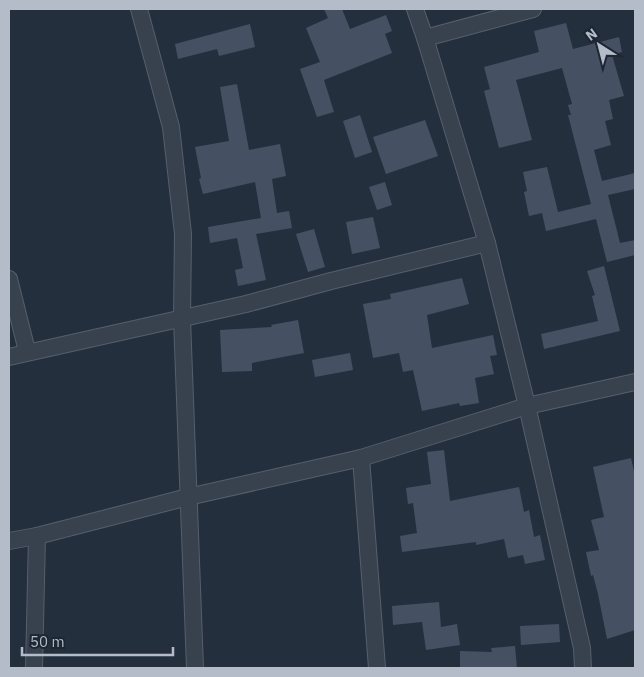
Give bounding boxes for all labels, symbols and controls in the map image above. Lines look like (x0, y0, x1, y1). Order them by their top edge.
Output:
north arrow (574, 20, 624, 70)
text: N (582, 24, 601, 45)
scale bar (22, 624, 174, 656)
text: 50 m (30, 632, 65, 651)

